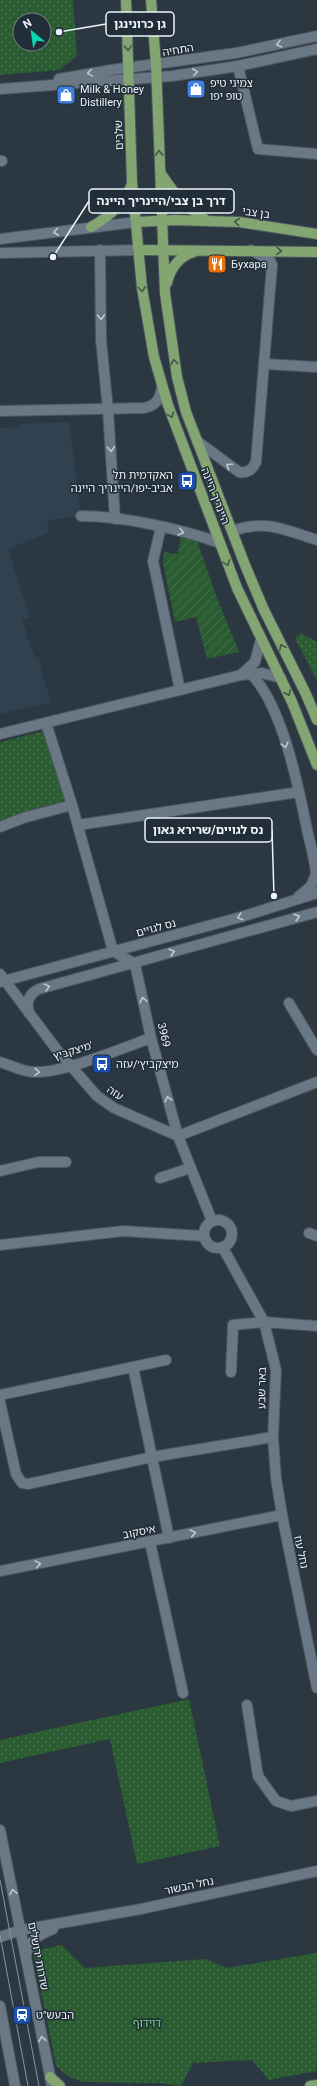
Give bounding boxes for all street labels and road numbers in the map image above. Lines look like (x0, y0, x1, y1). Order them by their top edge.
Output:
street label: התחיה (161, 41, 195, 59)
street label: שלבים (112, 120, 126, 150)
street label: בן צבי (241, 205, 271, 221)
street label: היינריך היינה (198, 466, 232, 526)
street label: נס לגויים (135, 916, 177, 940)
street label: 3969 (155, 1021, 173, 1049)
street label: מיצקביץ' (52, 1039, 94, 1063)
street label: עזה (104, 1083, 126, 1103)
street label: באר שבע (255, 1367, 269, 1409)
street label: איסקוב (121, 1522, 157, 1542)
street label: נחל עוז (291, 1534, 311, 1570)
street label: נחל הבשור (163, 1874, 215, 1898)
street label: שדרות ירושלים (25, 1921, 51, 1991)

